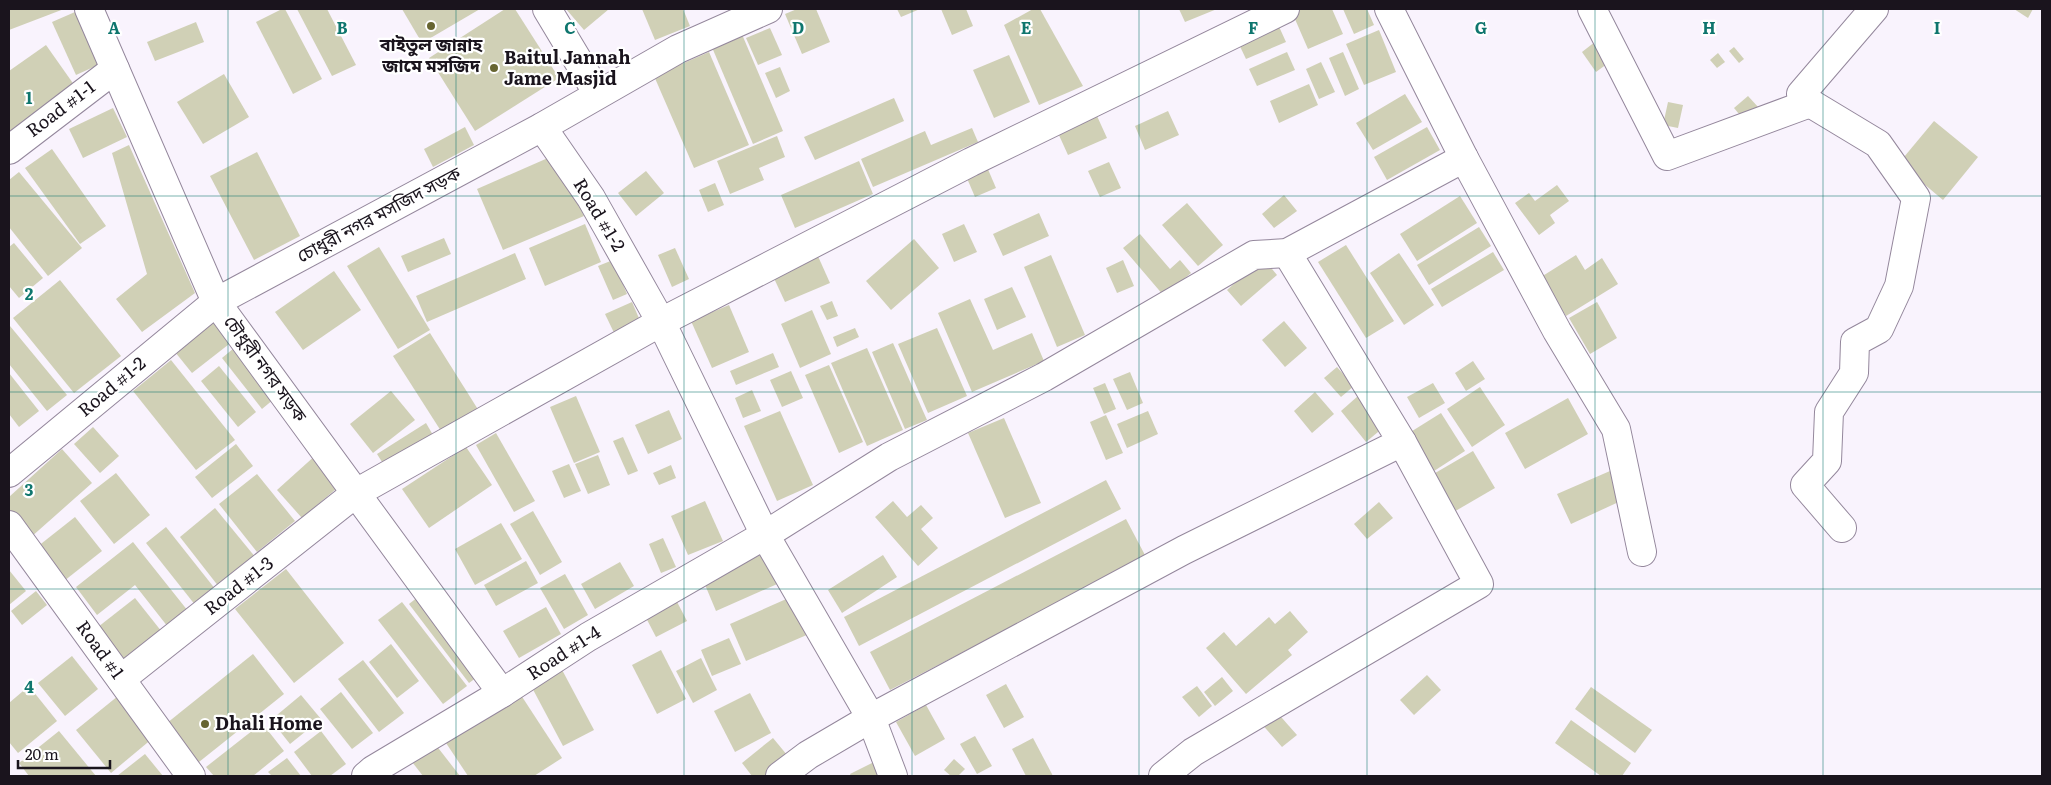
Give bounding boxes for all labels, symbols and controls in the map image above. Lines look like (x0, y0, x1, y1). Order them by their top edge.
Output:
text: A (108, 15, 120, 39)
text: B (336, 15, 348, 39)
text: C (564, 15, 576, 39)
text: D (792, 15, 804, 39)
text: E (1021, 15, 1032, 39)
text: F (1248, 15, 1258, 39)
text: G (1475, 15, 1487, 39)
text: H (1702, 15, 1716, 39)
text: I (1934, 15, 1940, 39)
marker: বাইতুল জান্নাহ জামে মসজিদ (425, 20, 437, 32)
place label: বাইতুল জান্নাহ জামে মসজিদ (379, 30, 483, 78)
place label: Baitul Jannah Jame Masjid (504, 43, 631, 91)
marker: Baitul Jannah Jame Masjid (488, 62, 500, 74)
street label: Road #1-1 (22, 76, 100, 142)
street label: চোধুরী নগর মসজিদ সড়ক (291, 159, 466, 268)
street label: Road #1-2 (568, 172, 633, 256)
text: 2 (25, 281, 34, 305)
street label: চৌধুরী নগর সড়ক (218, 309, 314, 427)
street label: Road #1-2 (71, 349, 151, 422)
text: 3 (25, 477, 34, 501)
street label: Road #1-3 (198, 549, 279, 621)
street label: Road #1 (71, 614, 132, 684)
street label: Road #1-4 (521, 618, 605, 686)
text: 4 (24, 674, 34, 698)
place label: Dhali Home (215, 709, 323, 736)
marker: Dhali Home (199, 718, 211, 730)
scale bar (18, 738, 110, 770)
text: 20 m (25, 742, 59, 765)

